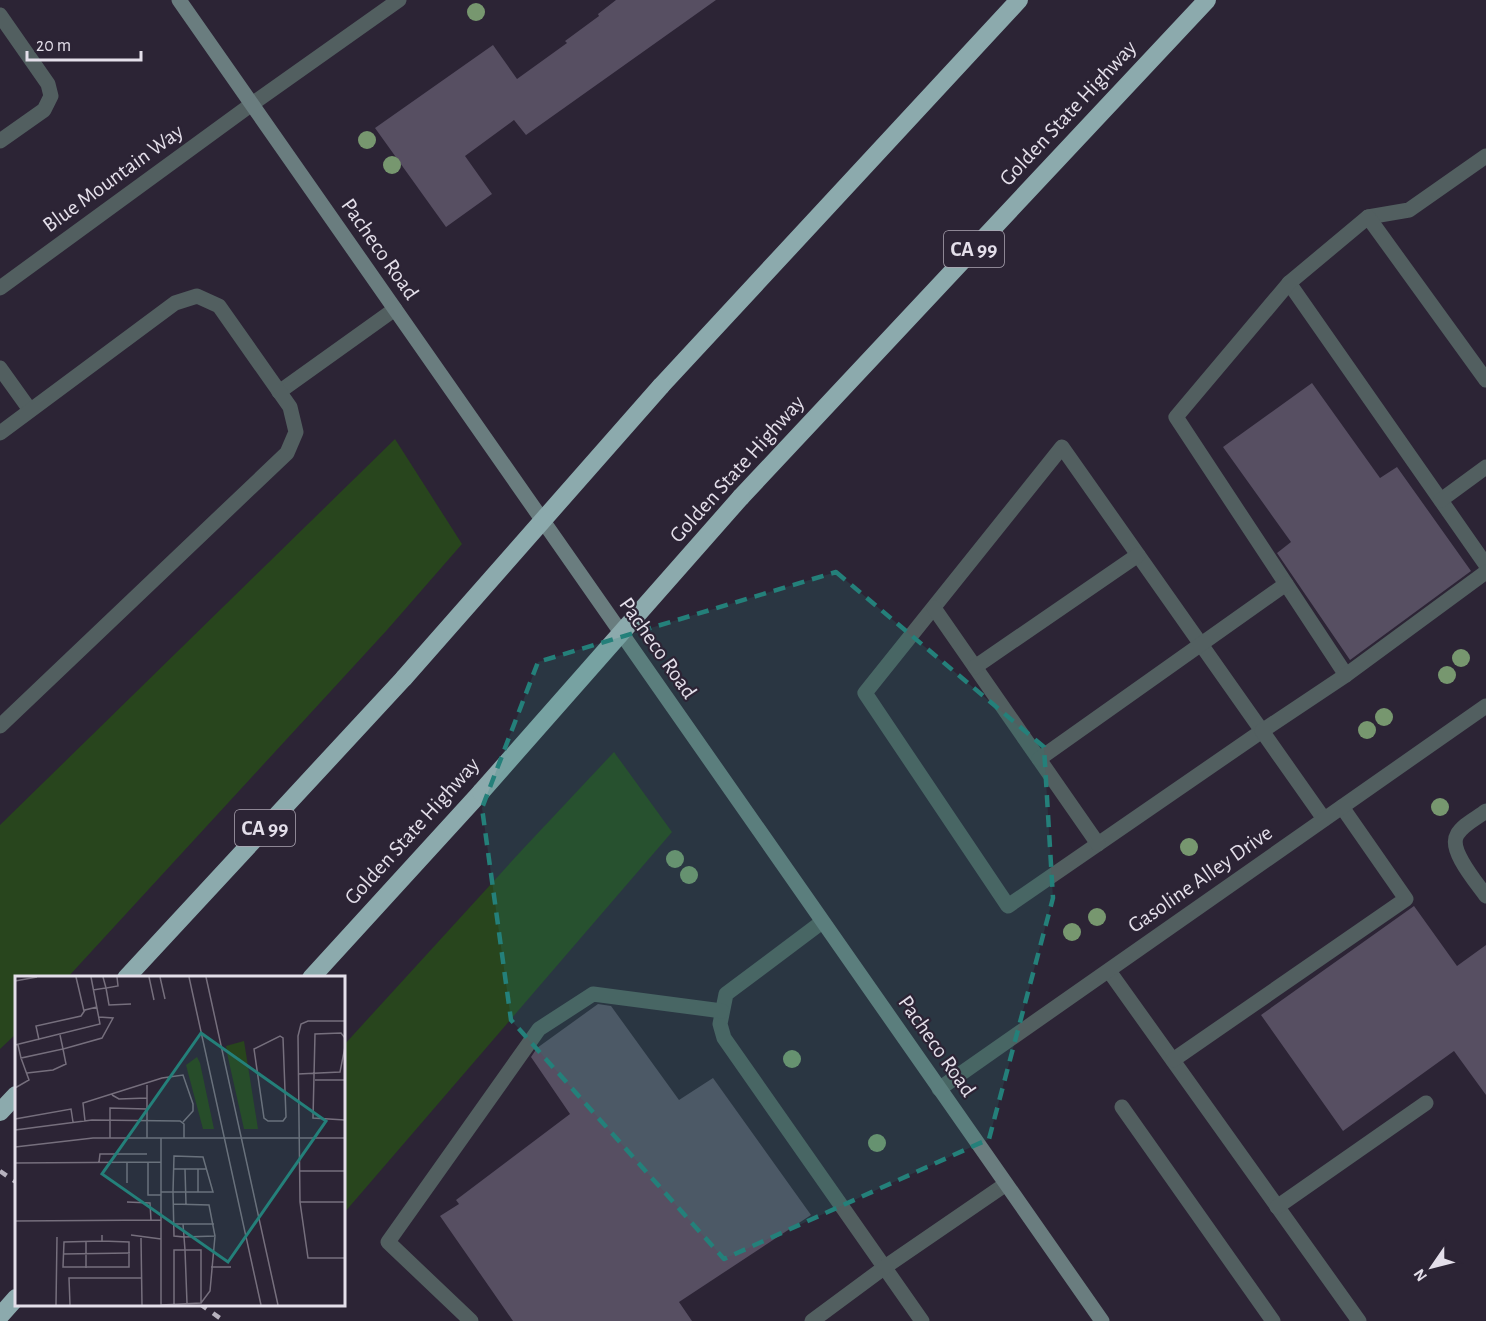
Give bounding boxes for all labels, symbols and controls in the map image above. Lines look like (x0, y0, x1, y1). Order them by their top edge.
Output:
scale bar (27, 24, 141, 62)
street label: Golden State Highway (995, 36, 1141, 190)
text: 20 m (36, 37, 71, 55)
street label: Blue Mountain Way (39, 120, 188, 236)
street label: Pacheco Road (337, 194, 423, 304)
road number: CA 99 (944, 231, 1004, 267)
street label: Golden State Highway (665, 391, 809, 547)
street label: Pacheco Road (615, 593, 701, 703)
street label: Golden State Highway (340, 753, 484, 909)
road number: CA 99 (235, 810, 295, 846)
street label: Gasoline Alley Drive (1124, 821, 1276, 937)
inset map (15, 976, 345, 1306)
street label: Pacheco Road (894, 991, 980, 1101)
north arrow (1402, 1237, 1462, 1297)
text: N (1411, 1266, 1430, 1284)

